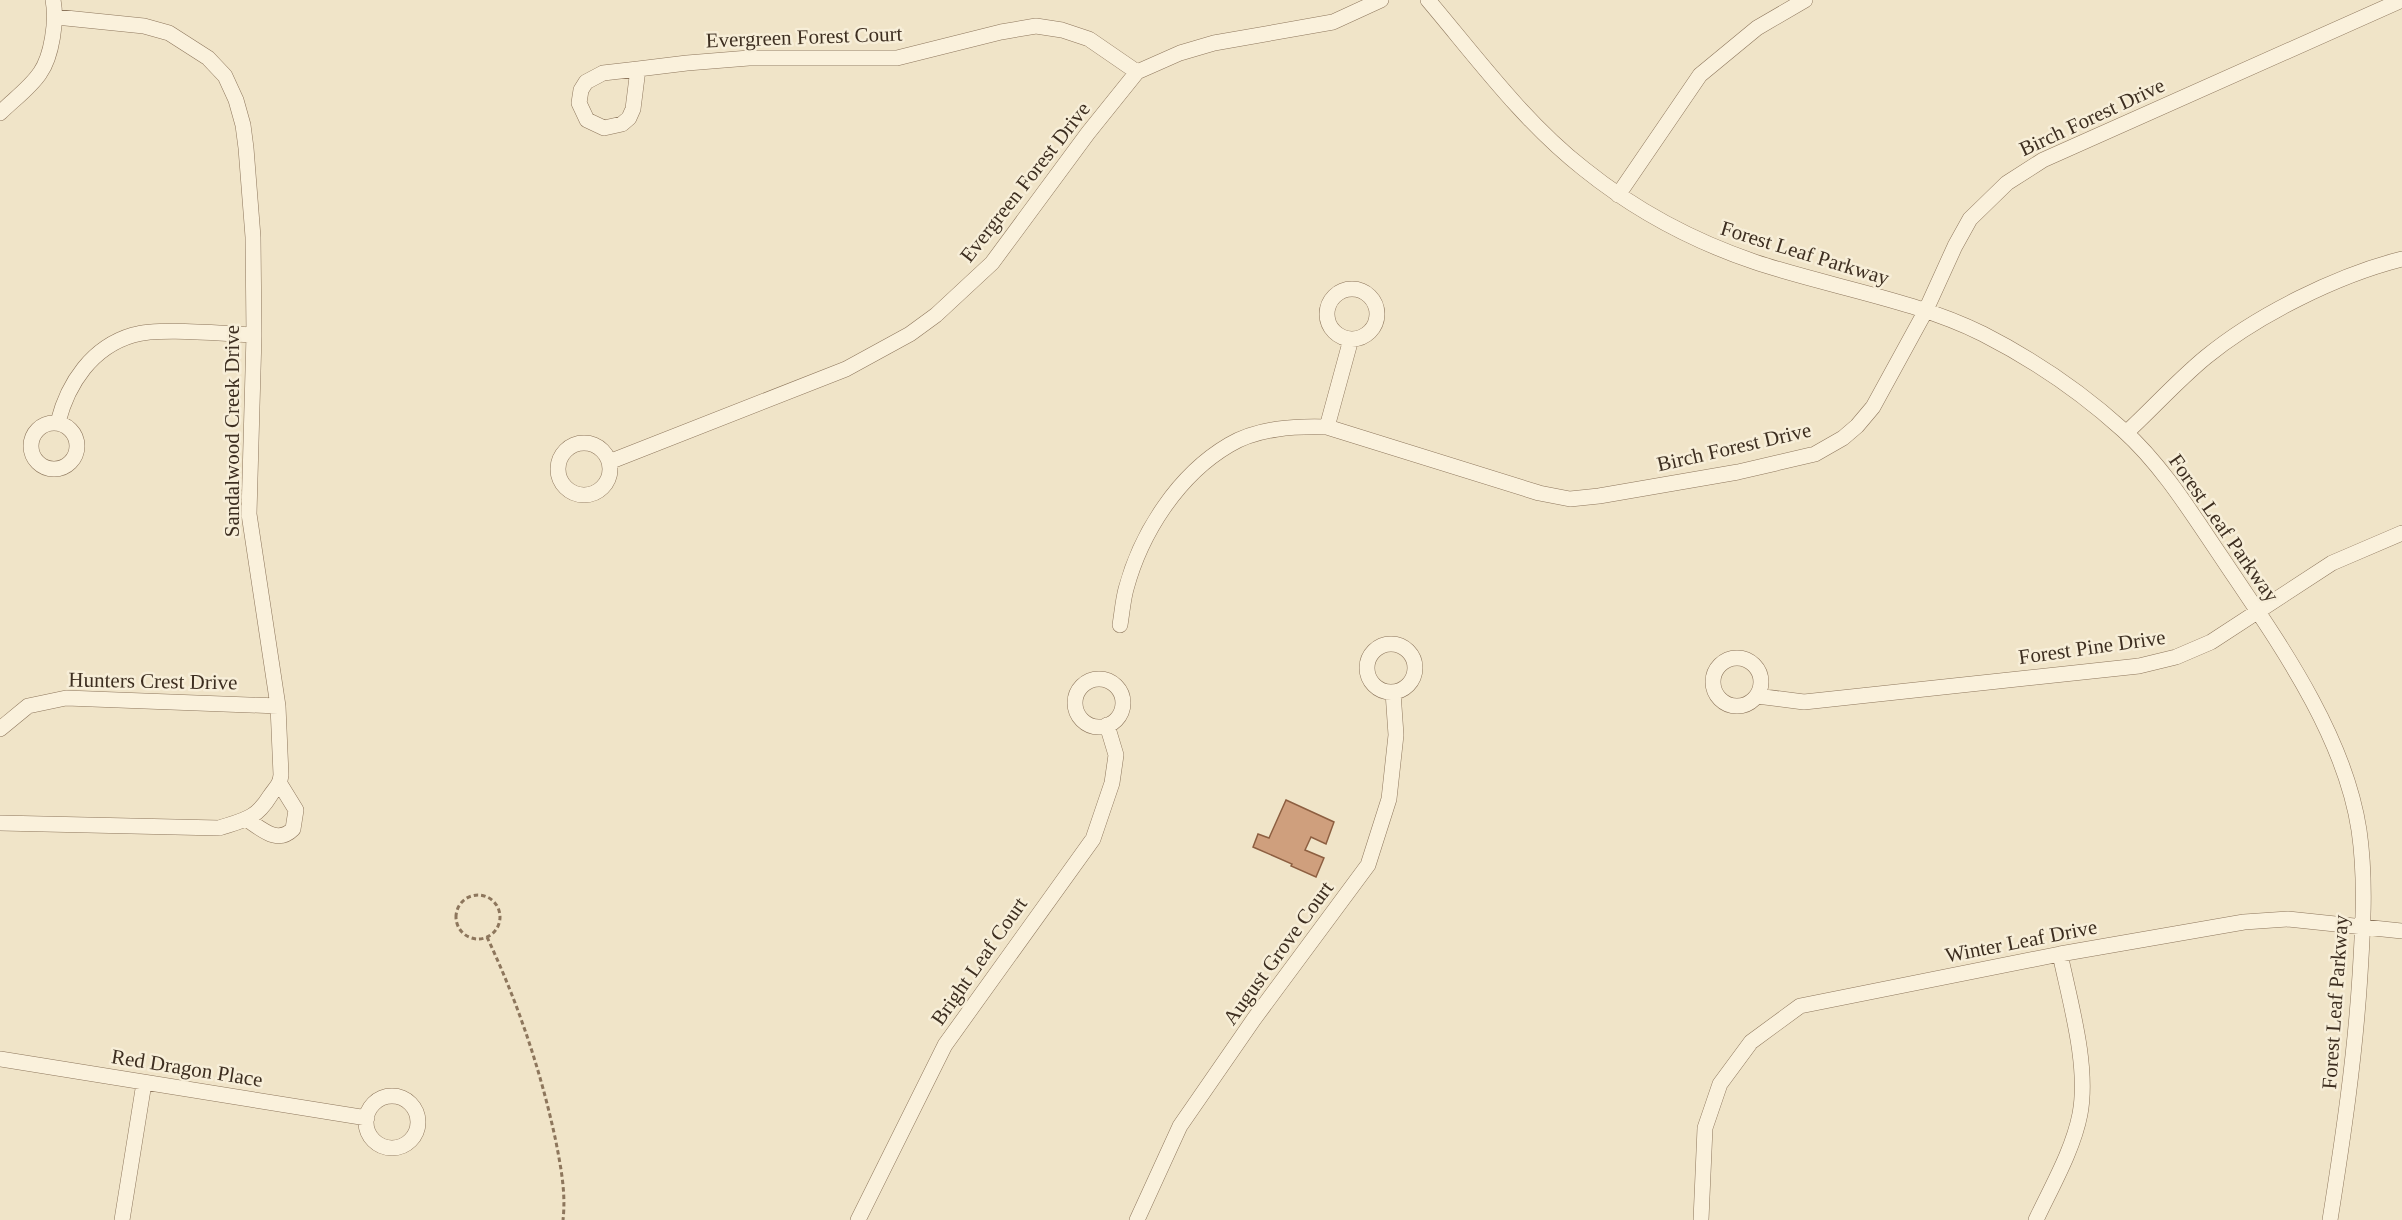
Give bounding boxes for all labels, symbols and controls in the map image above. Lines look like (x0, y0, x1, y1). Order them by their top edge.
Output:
street label: Evergreen Forest Court (705, 22, 903, 52)
street label: Birch Forest Drive (2016, 73, 2168, 161)
street label: Evergreen Forest Drive (955, 97, 1095, 267)
street label: Forest Leaf Parkway (1718, 216, 1893, 290)
street label: Sandalwood Creek Drive (220, 325, 244, 537)
street label: Birch Forest Drive (1655, 418, 1813, 476)
street label: Forest Leaf Parkway (2164, 449, 2284, 607)
street label: Forest Pine Drive (2017, 625, 2167, 669)
street label: Hunters Crest Drive (68, 668, 238, 694)
street label: August Grove Court (1218, 876, 1338, 1029)
street label: Bright Leaf Court (926, 892, 1032, 1030)
street label: Forest Leaf Parkway (2317, 913, 2353, 1090)
street label: Winter Leaf Drive (1943, 915, 2099, 967)
street label: Red Dragon Place (110, 1044, 264, 1092)

